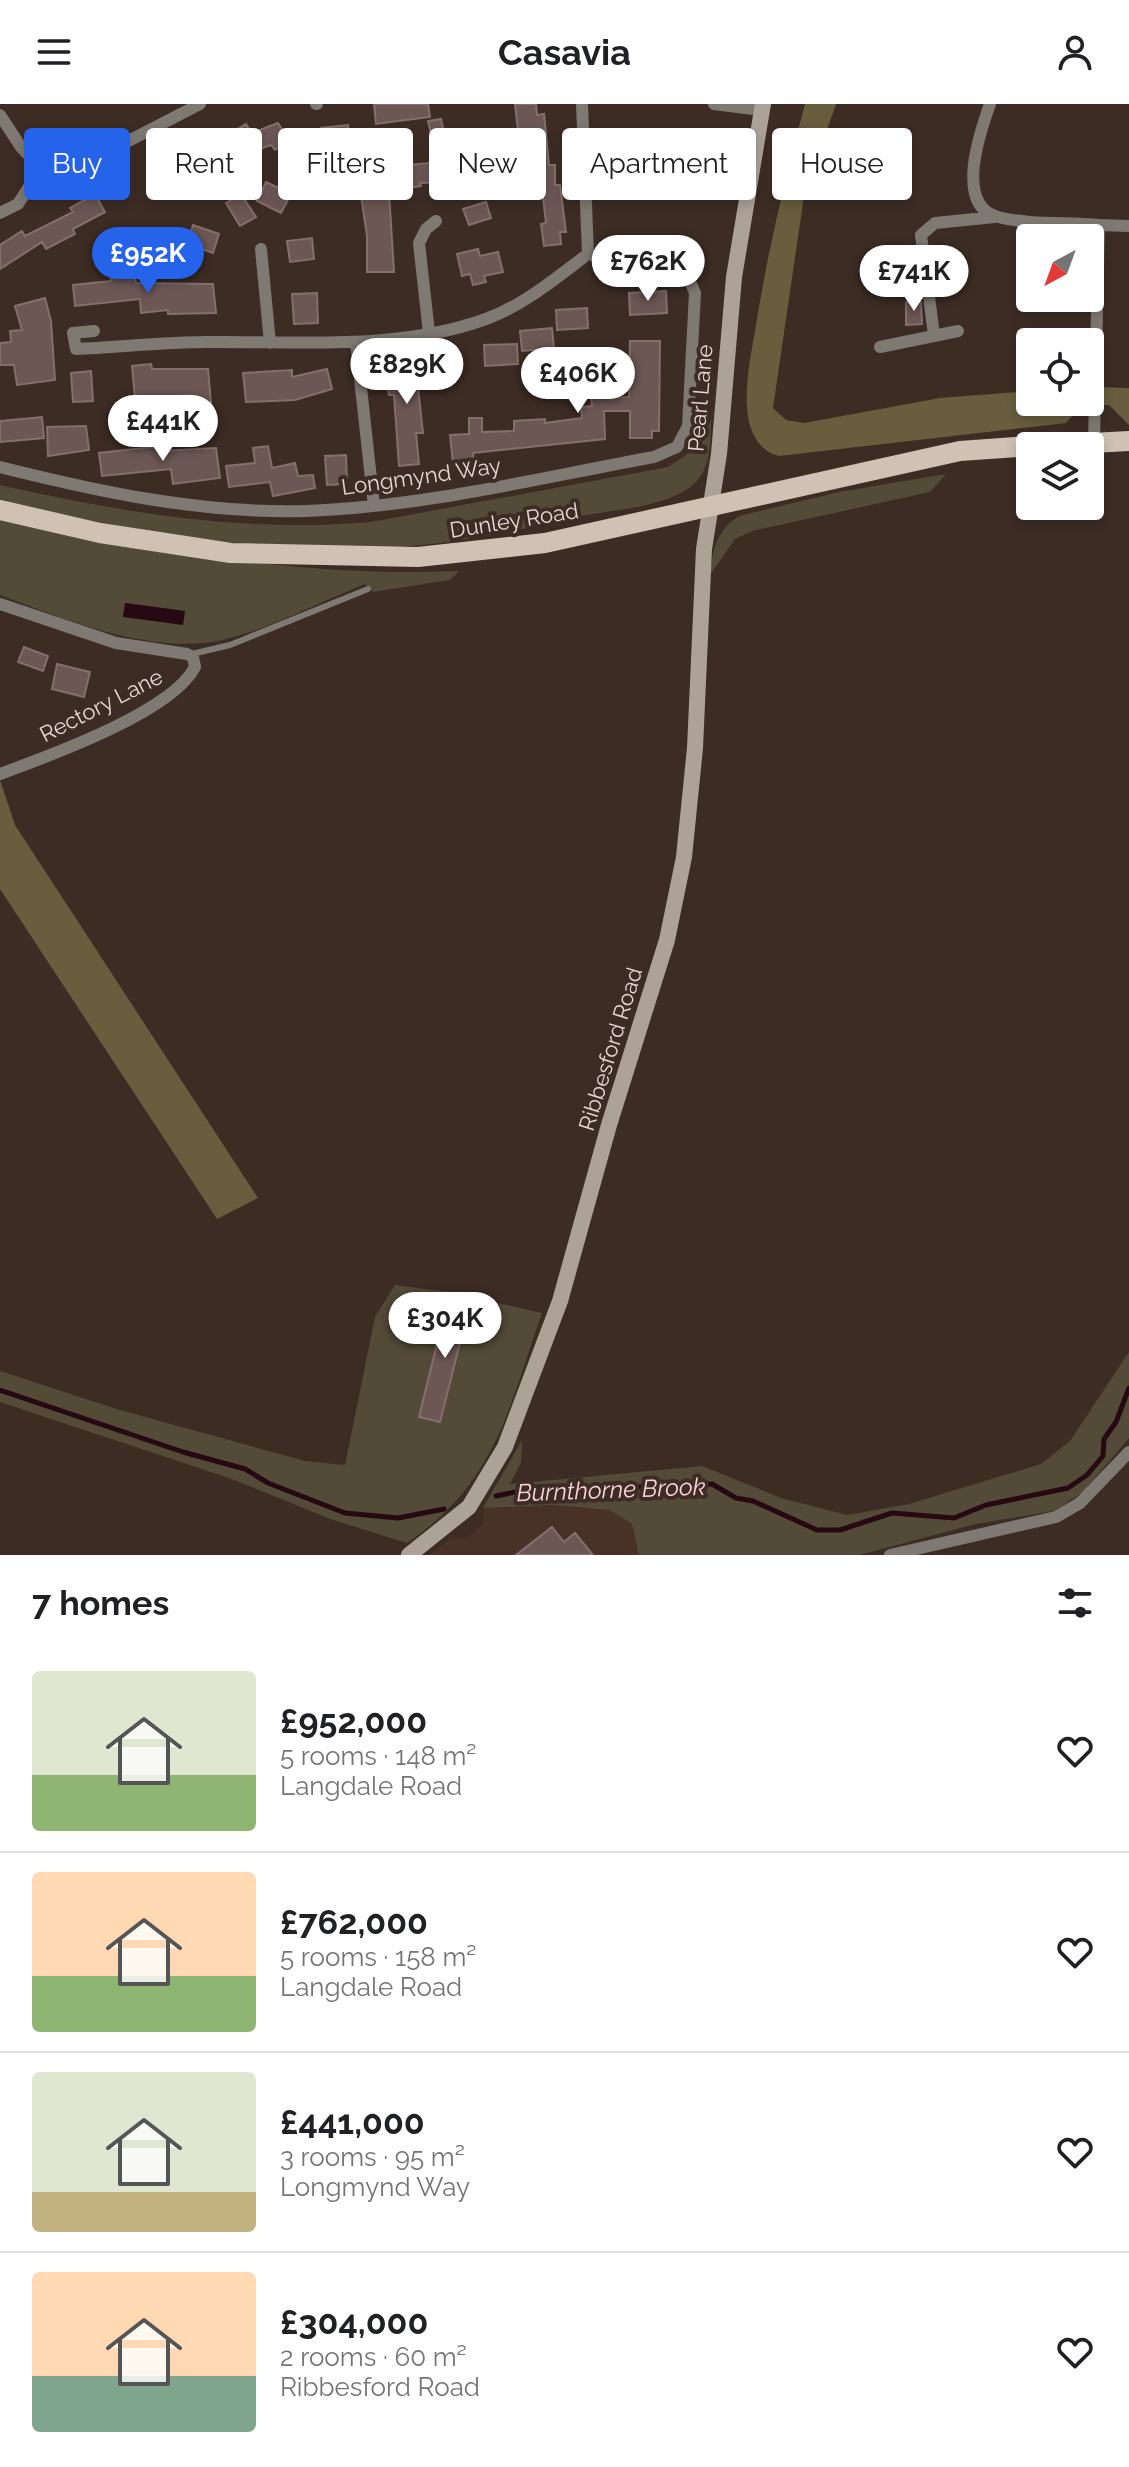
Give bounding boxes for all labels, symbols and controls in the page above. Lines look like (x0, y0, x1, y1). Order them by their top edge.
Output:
icon: menu (32, 30, 76, 74)
icon: person (1053, 30, 1097, 74)
text: Casavia (498, 31, 631, 73)
chip: Buy (24, 128, 130, 200)
chip: Rent (146, 128, 262, 200)
chip: Filters (278, 128, 413, 200)
chip: New (429, 128, 546, 200)
chip: Apartment (562, 128, 756, 200)
chip: House (772, 128, 912, 200)
north arrow (1016, 224, 1104, 312)
map controls (1016, 224, 1104, 520)
pin: £952K (92, 227, 204, 295)
pin: £762K (592, 235, 704, 303)
text: £952K (110, 238, 186, 268)
pin: £741K (858, 245, 970, 313)
text: £762K (610, 246, 686, 276)
text: £741K (878, 256, 950, 286)
button: locate (1016, 328, 1104, 416)
pin: £829K (351, 338, 463, 406)
street label: Pearl Lane (682, 343, 718, 453)
pin: £406K (522, 347, 634, 415)
text: £829K (368, 349, 446, 379)
text: £406K (539, 358, 617, 388)
pin: £441K (107, 395, 219, 463)
text: £441K (126, 406, 200, 436)
button: layers (1016, 432, 1104, 520)
street label: Longmynd Way (340, 452, 502, 500)
street label: Dunley Road (448, 497, 580, 543)
street label: Rectory Lane (35, 663, 167, 747)
street label: Ribbesford Road (573, 964, 647, 1134)
pin: £304K (389, 1292, 501, 1360)
text: £304K (407, 1303, 483, 1333)
water label: Burnthorne Brook (516, 1472, 706, 1507)
icon: filters (1053, 1581, 1097, 1625)
text: 7 homes (32, 1583, 169, 1623)
text: £952,000 (280, 1701, 427, 1741)
icon: home (96, 1703, 192, 1799)
icon: heart (1053, 1729, 1097, 1773)
text: 5 rooms · 148 m² (280, 1741, 476, 1771)
text: Langdale Road (280, 1771, 462, 1801)
text: £762,000 (280, 1902, 428, 1942)
icon: home (96, 1904, 192, 2000)
icon: heart (1053, 1930, 1097, 1974)
text: 5 rooms · 158 m² (280, 1942, 476, 1972)
text: Langdale Road (280, 1972, 462, 2002)
text: £441,000 (280, 2102, 425, 2142)
icon: home (96, 2104, 192, 2200)
icon: heart (1053, 2130, 1097, 2174)
text: 3 rooms · 95 m² (280, 2142, 465, 2172)
text: Longmynd Way (280, 2172, 470, 2202)
text: £304,000 (280, 2302, 428, 2342)
icon: home (96, 2304, 192, 2400)
icon: heart (1053, 2330, 1097, 2374)
text: 2 rooms · 60 m² (280, 2342, 467, 2372)
text: Ribbesford Road (280, 2372, 480, 2402)

